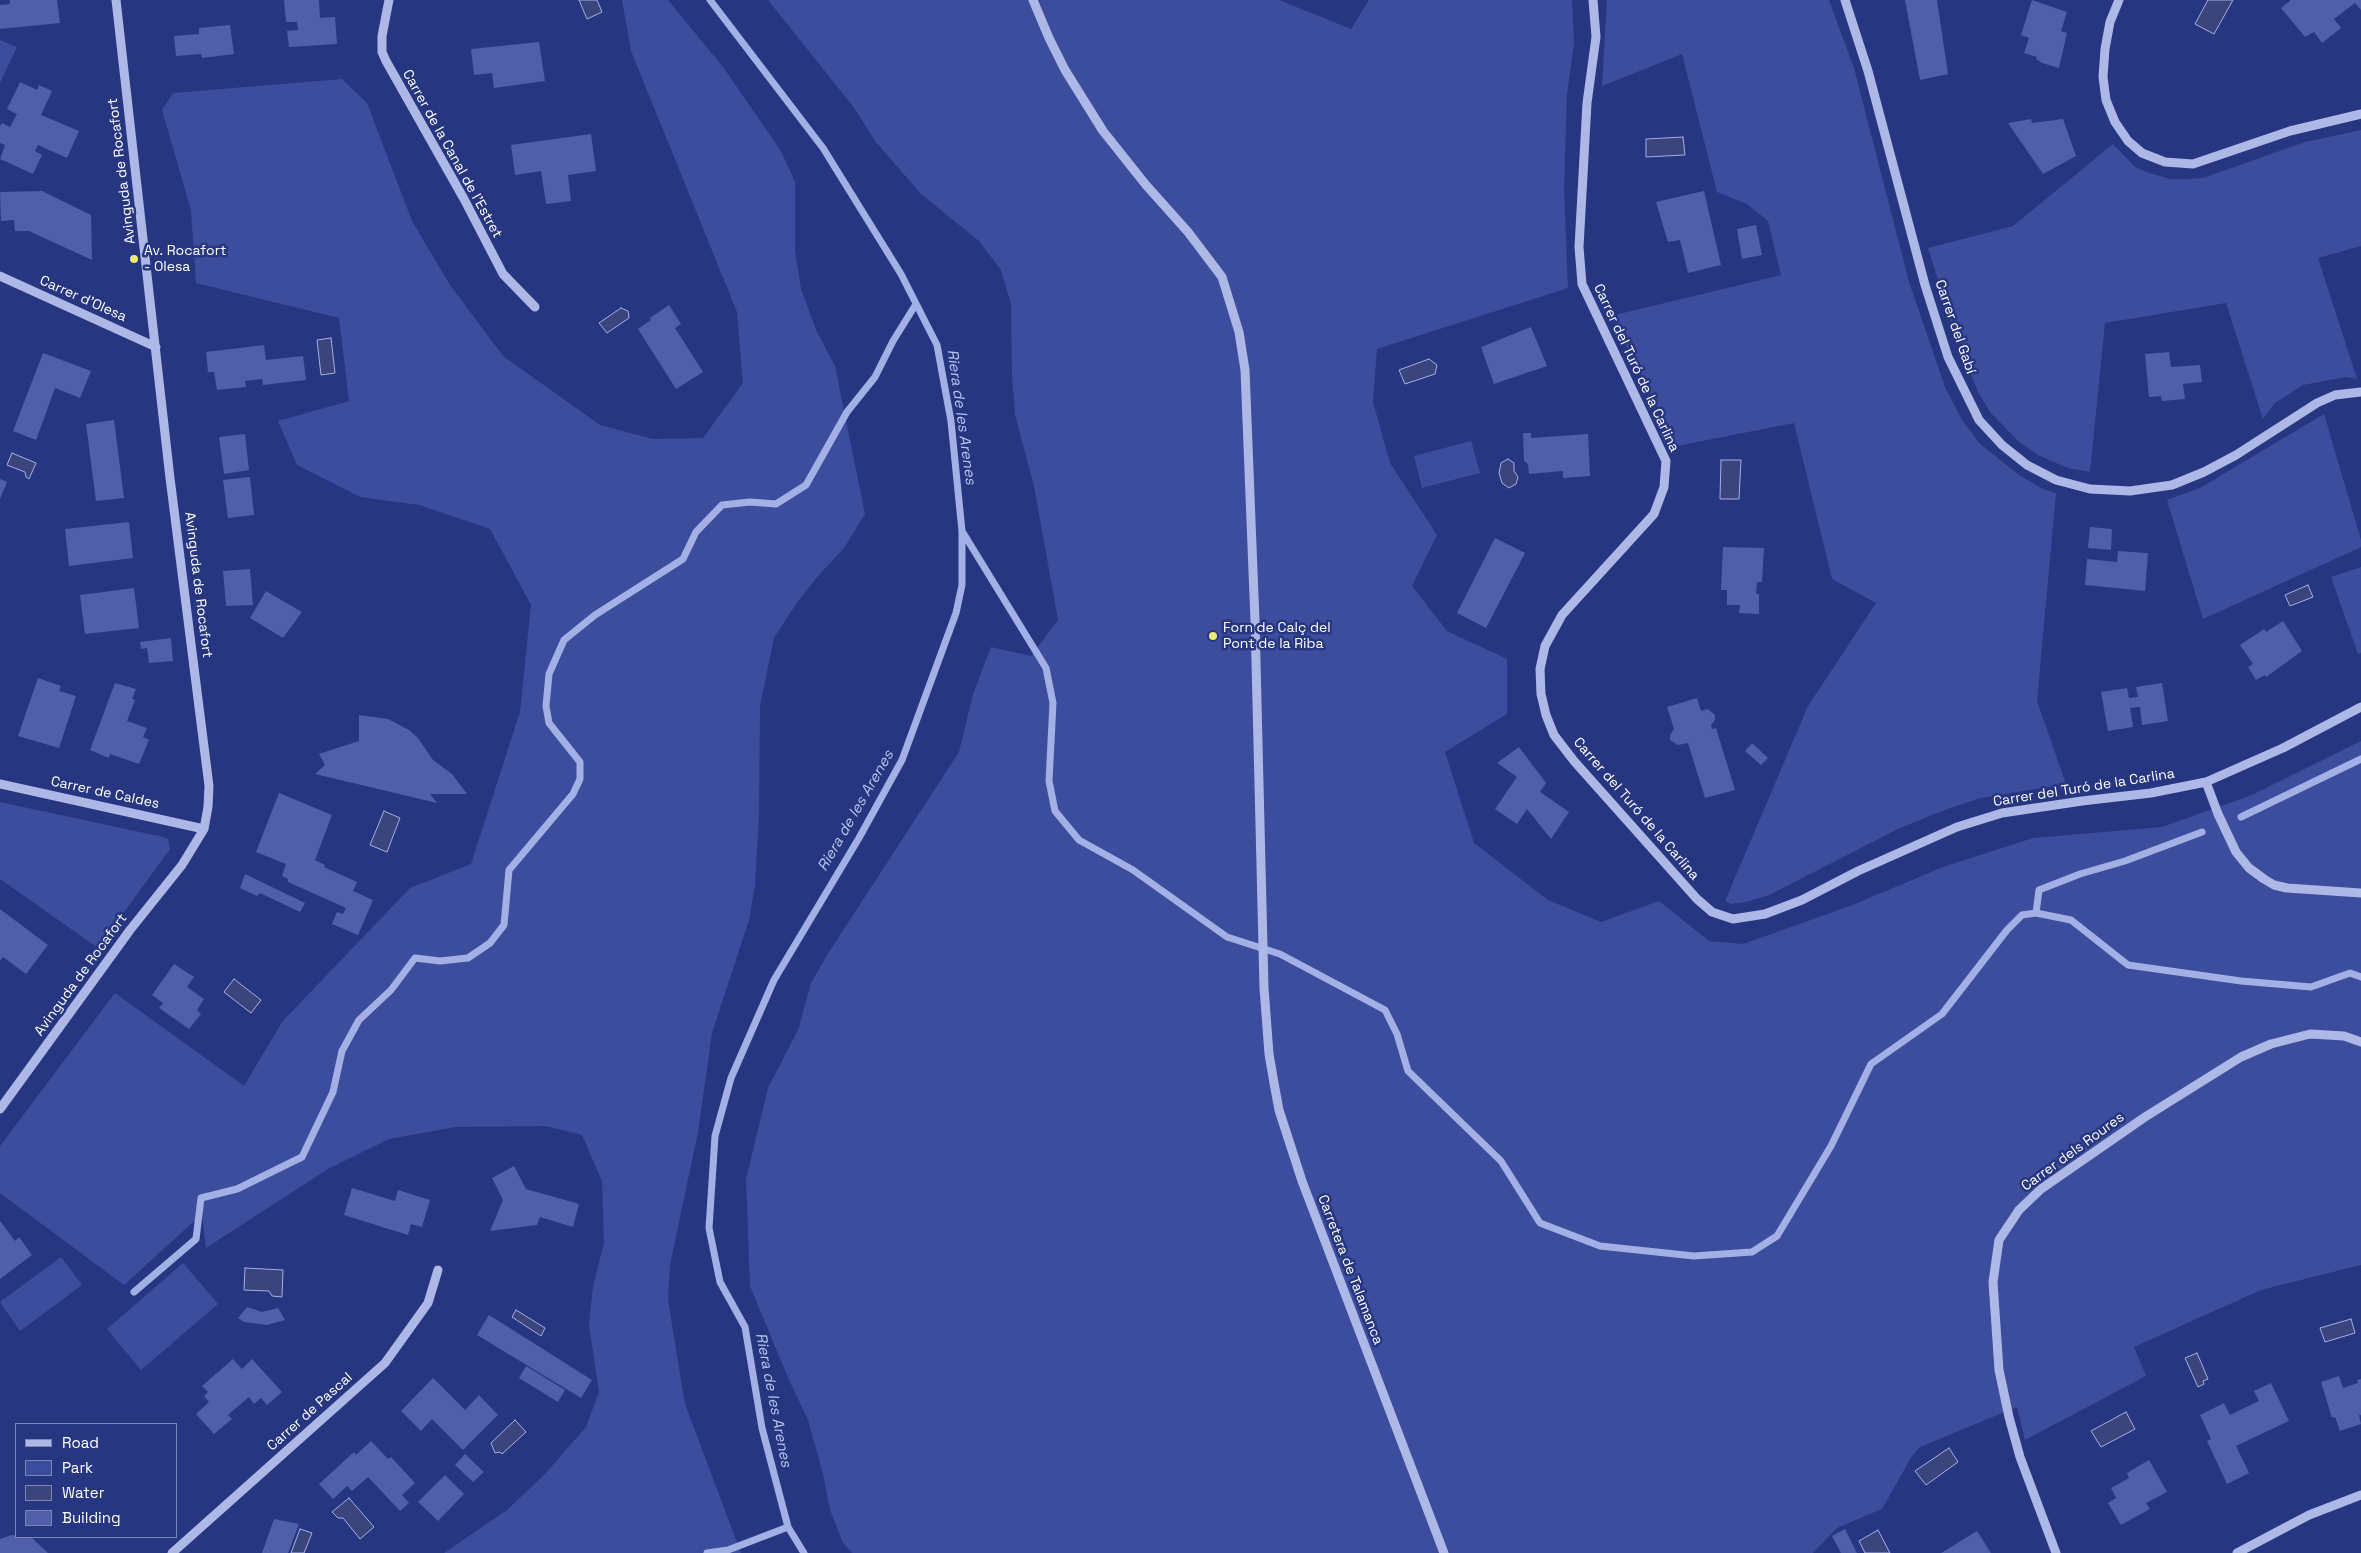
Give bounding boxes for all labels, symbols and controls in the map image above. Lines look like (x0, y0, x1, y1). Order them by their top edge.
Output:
street label: Carrer de la Canal de l'Estret (399, 67, 505, 241)
street label: Avinguda de Rocafort (105, 97, 139, 245)
place label: Av. Rocafort - Olesa (144, 243, 226, 276)
marker: Av. Rocafort - Olesa (128, 253, 140, 265)
street label: Carrer d'Olesa (37, 272, 129, 326)
street label: Carrer del Gabí (1931, 278, 1979, 376)
street label: Carrer del Turó de la Carlina (1590, 281, 1682, 455)
water label: Riera de les Arenes (943, 348, 979, 486)
street label: Avinguda de Rocafort (181, 511, 215, 659)
place label: Forn de Calç del Pont de la Riba (1223, 620, 1331, 652)
marker: Forn de Calç del Pont de la Riba (1207, 630, 1219, 642)
street label: Carrer del Turó de la Carlina (1569, 734, 1703, 884)
water label: Riera de les Arenes (814, 747, 898, 875)
street label: Carrer del Turó de la Carlina (1992, 765, 2176, 811)
street label: Carrer de Caldes (49, 773, 161, 813)
street label: Avinguda de Rocafort (31, 911, 131, 1039)
street label: Carrer dels Roures (2018, 1109, 2128, 1195)
street label: Carretera de Talamanca (1314, 1193, 1386, 1347)
water label: Riera de les Arenes (751, 1331, 795, 1469)
street label: Carrer de Pascal (264, 1369, 356, 1455)
legend (15, 1423, 178, 1538)
text: Road (62, 1433, 99, 1452)
text: Park (62, 1458, 93, 1477)
text: Water (62, 1483, 104, 1502)
text: Building (62, 1508, 121, 1527)

